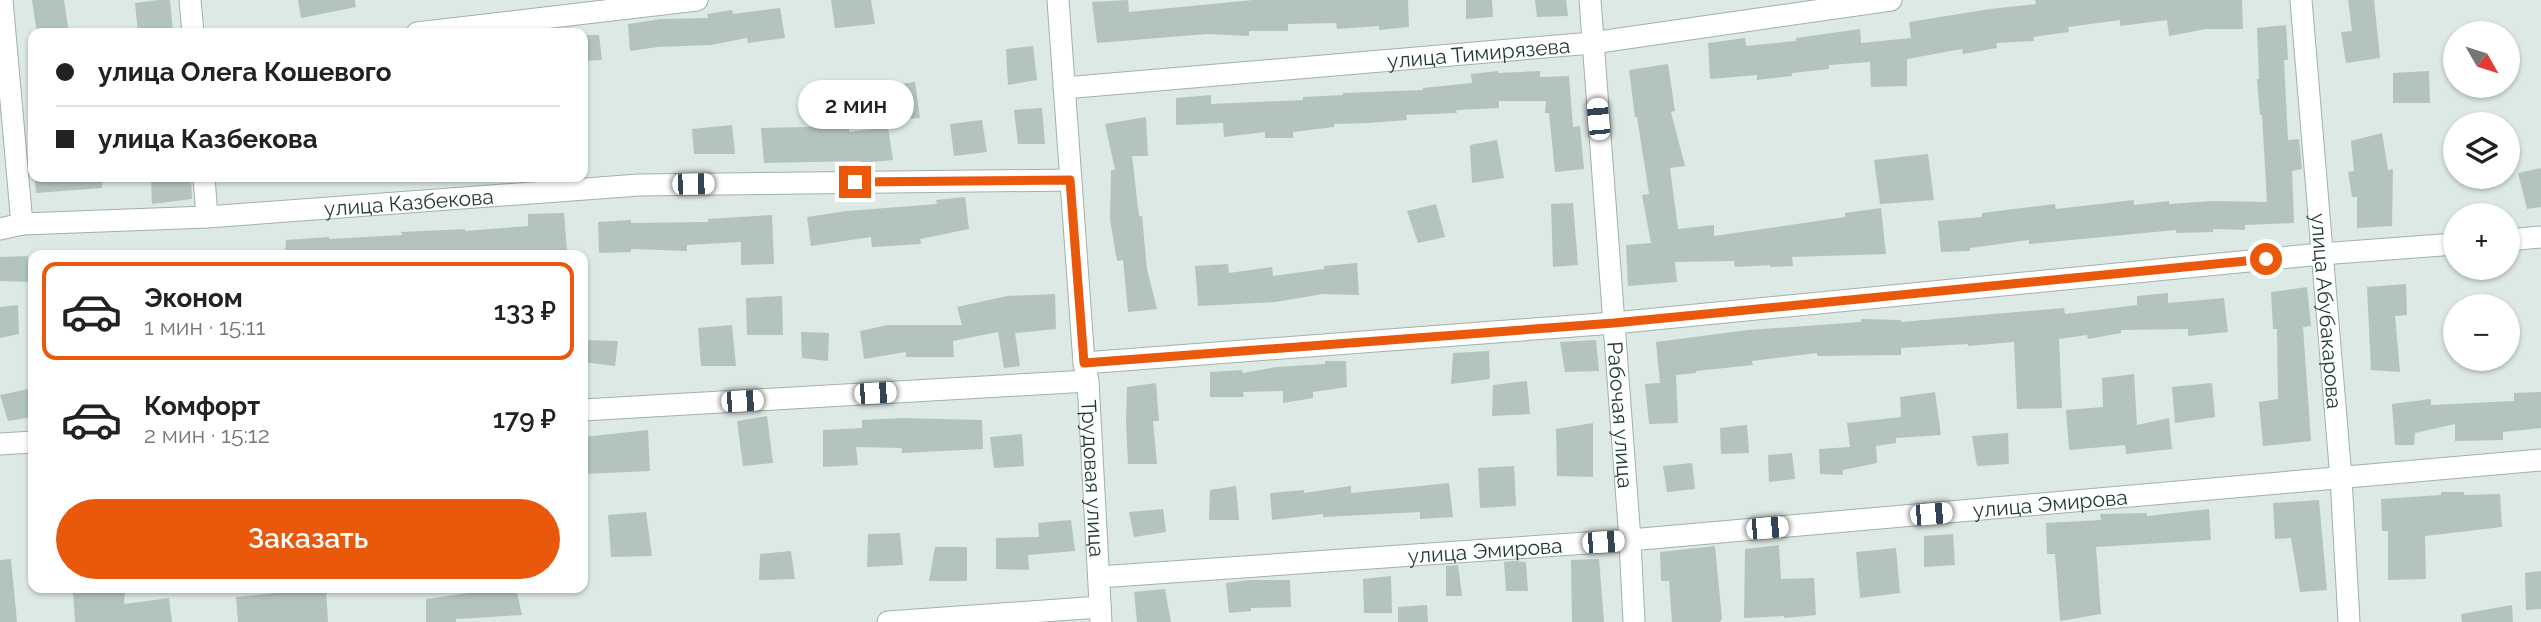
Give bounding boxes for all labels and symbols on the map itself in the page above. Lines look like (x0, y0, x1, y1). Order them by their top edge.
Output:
north arrow (2443, 21, 2520, 98)
street label: улица Тимирязева (1386, 32, 1571, 73)
callout: 2 мин (797, 80, 913, 130)
car (1586, 97, 1611, 141)
route end (839, 166, 871, 198)
car (672, 173, 715, 195)
street label: улица Казбекова (323, 183, 494, 221)
street label: улица Абубакарова (2306, 212, 2348, 410)
route start (2250, 243, 2282, 275)
street label: Рабочая улица (1603, 341, 1639, 489)
car (854, 381, 897, 405)
car (721, 389, 764, 413)
street label: Трудовая улица (1077, 399, 1110, 558)
street label: улица Эмирова (1972, 484, 2128, 522)
car (1910, 502, 1953, 526)
car (1746, 516, 1789, 540)
car (1582, 530, 1625, 554)
street label: улица Эмирова (1407, 532, 1563, 568)

